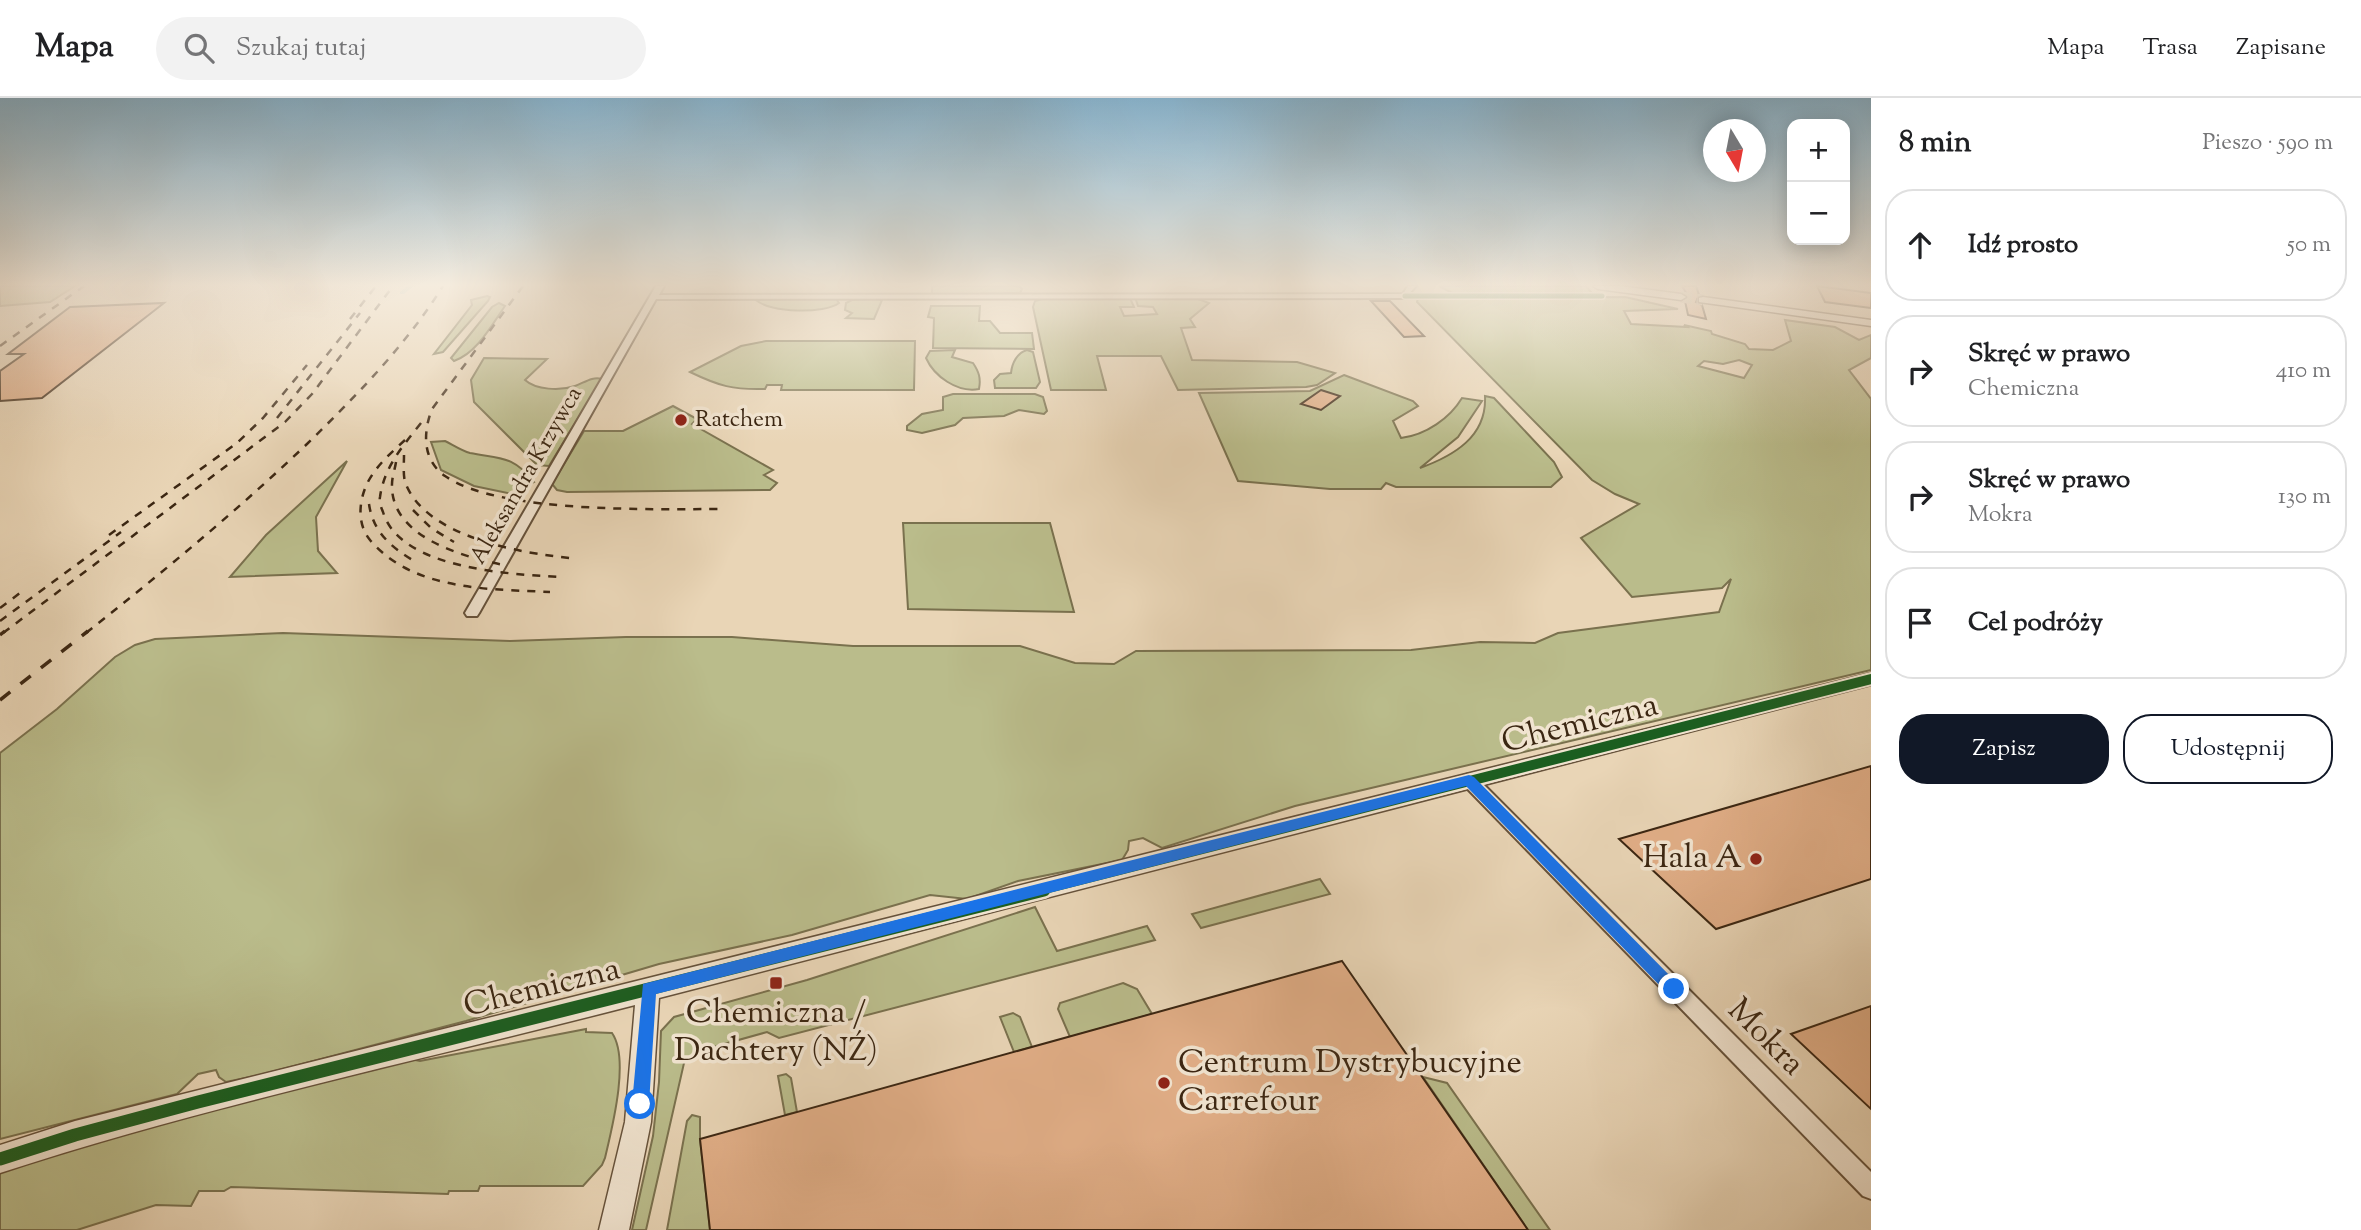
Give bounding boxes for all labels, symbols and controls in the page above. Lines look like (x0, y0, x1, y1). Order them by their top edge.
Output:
search box (156, 17, 646, 80)
text: Mapa (35, 24, 114, 72)
icon: search (180, 29, 218, 67)
text: Szukaj tutaj (236, 30, 366, 67)
text: Mapa (2047, 31, 2105, 65)
text: Trasa (2143, 31, 2198, 65)
text: Zapisane (2236, 31, 2326, 65)
north arrow (1703, 119, 1766, 182)
map controls (1787, 119, 1850, 245)
button: + (1787, 119, 1850, 182)
text: 8 min (1899, 122, 1971, 165)
text: Pieszo · 590 m (2202, 127, 2333, 160)
button: − (1787, 182, 1850, 245)
icon: ahead (1901, 226, 1939, 264)
text: Idź prosto (1968, 227, 2078, 264)
text: 50 m (2287, 229, 2331, 262)
text: Skręć w prawo (1968, 336, 2130, 373)
icon: right (1901, 352, 1939, 390)
text: 410 m (2276, 355, 2331, 388)
text: Chemiczna (1968, 373, 2079, 406)
street label: Aleksandra Krzywca (463, 381, 592, 571)
place label: Ratchem (695, 404, 783, 437)
marker: Ratchem (673, 412, 689, 428)
text: Skręć w prawo (1968, 462, 2130, 499)
icon: right (1901, 478, 1939, 516)
text: 130 m (2278, 481, 2331, 514)
text: Mokra (1968, 499, 2033, 532)
icon: arrive (1901, 604, 1939, 642)
text: Cel podróży (1968, 605, 2103, 642)
street label: Chemiczna (1497, 682, 1663, 768)
button: Zapisz (1899, 714, 2109, 784)
button: Udostępnij (2123, 714, 2333, 784)
place label: Hala A (1642, 835, 1742, 883)
marker: Hala A (1748, 851, 1764, 867)
street label: Chemiczna (459, 946, 625, 1032)
route end (1658, 973, 1689, 1004)
marker: Chemiczna / Dachtery (NŹ) (768, 975, 784, 991)
street label: Mokra (1715, 988, 1815, 1088)
place label: Chemiczna / Dachtery (NŹ) (674, 990, 878, 1076)
place label: Centrum Dystrybucyjne Carrefour (1178, 1040, 1522, 1126)
marker: Centrum Dystrybucyjne Carrefour (1156, 1075, 1172, 1091)
route start (624, 1088, 655, 1119)

